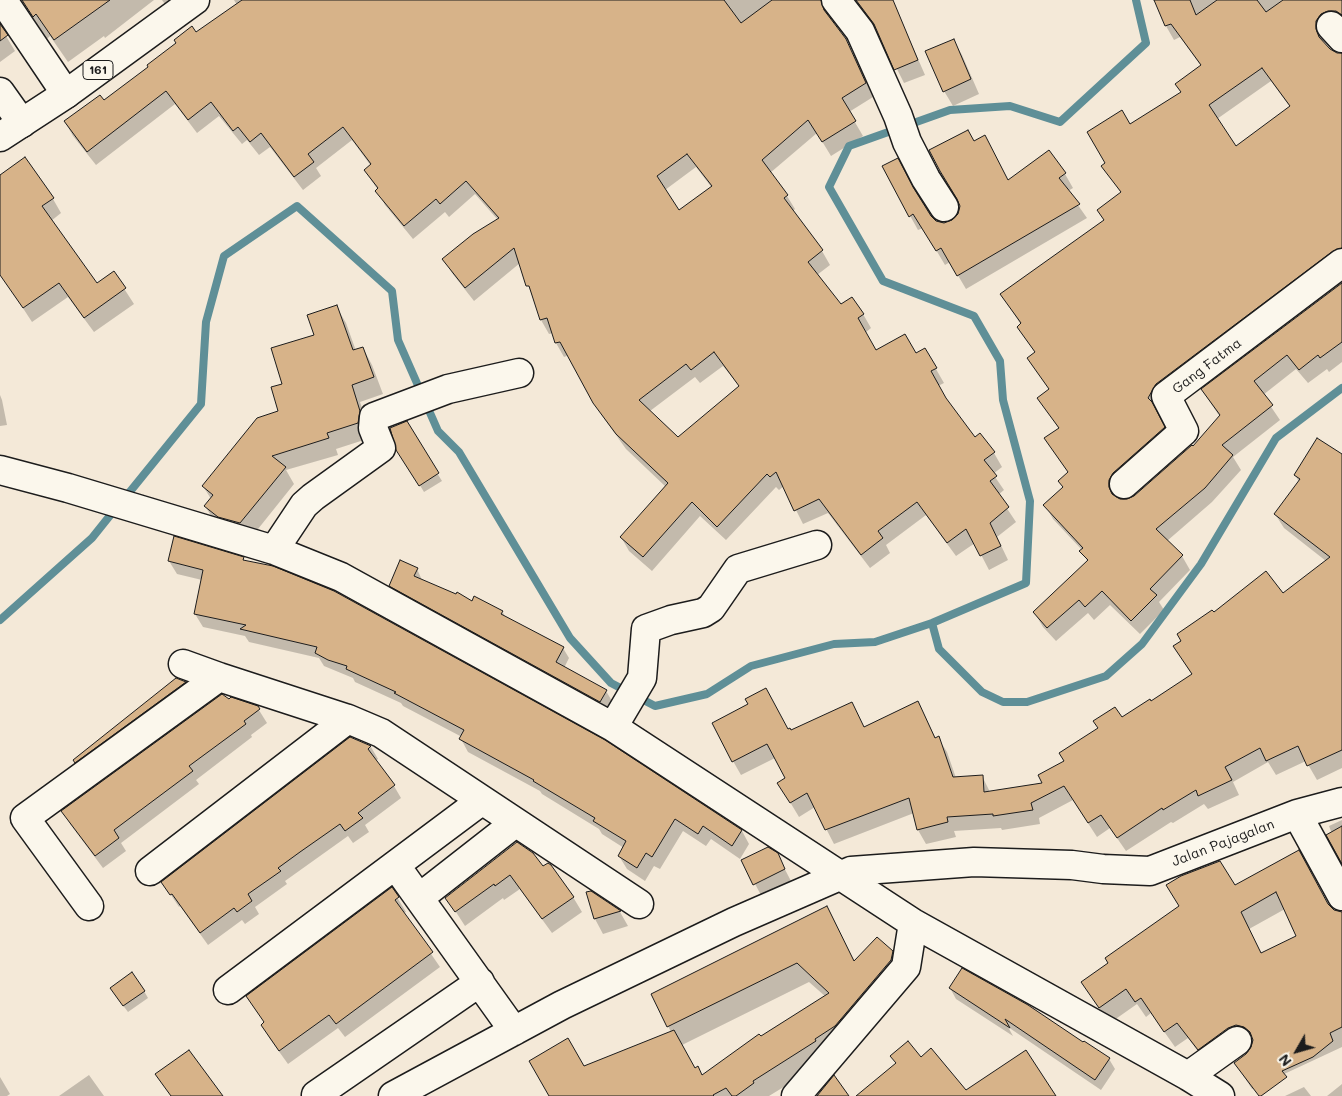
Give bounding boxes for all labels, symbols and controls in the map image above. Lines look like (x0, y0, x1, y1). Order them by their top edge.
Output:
road number: 161 (83, 60, 113, 80)
street label: Gang Fatma (1169, 335, 1245, 397)
street label: Jalan Pajagalan (1169, 816, 1277, 870)
north arrow (1272, 1026, 1322, 1076)
text: N (1274, 1051, 1296, 1071)

